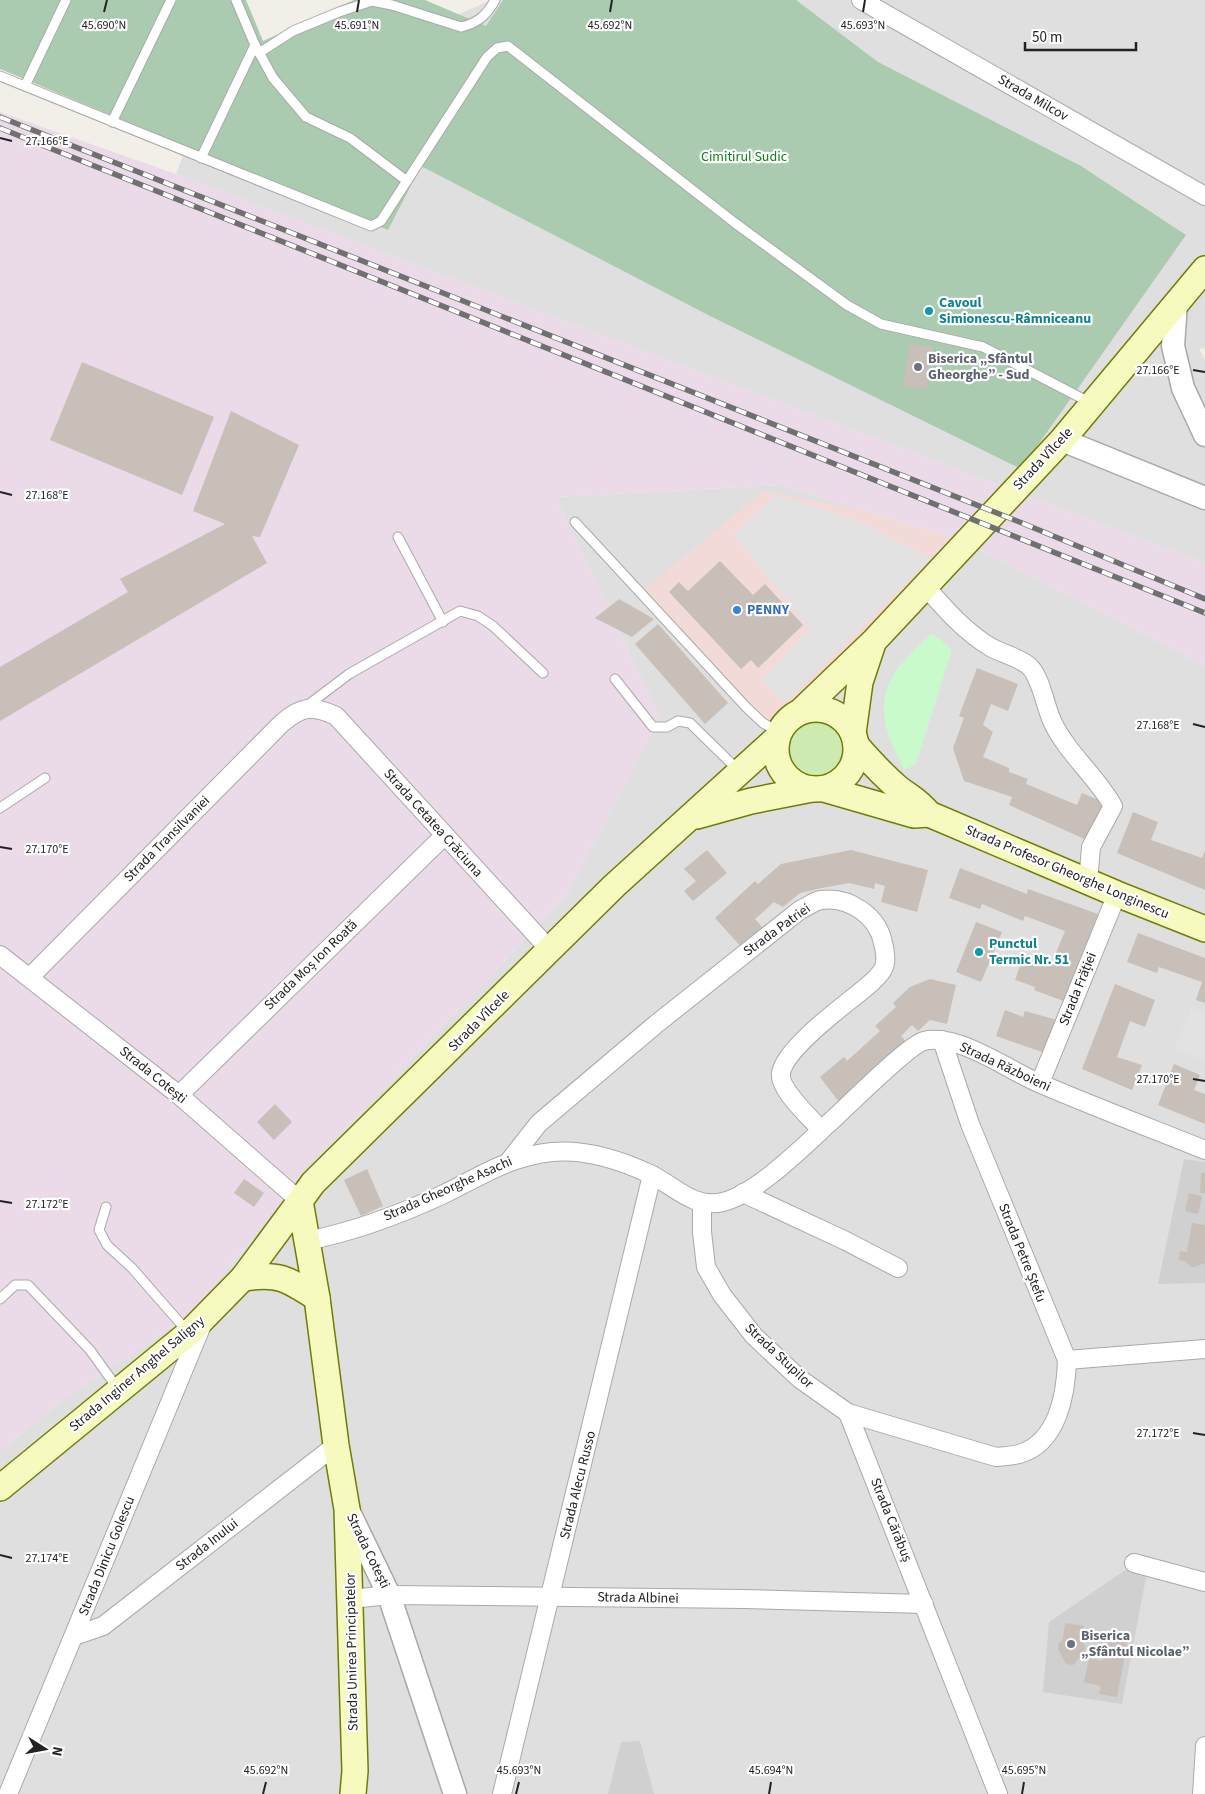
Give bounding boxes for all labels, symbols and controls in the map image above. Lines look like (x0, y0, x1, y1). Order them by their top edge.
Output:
text: 45.690°N (82, 17, 126, 34)
text: 45.691°N (335, 17, 379, 34)
text: 45.692°N (588, 17, 632, 34)
text: 45.693°N (841, 17, 885, 34)
scale bar (1025, 20, 1136, 52)
text: 50 m (1032, 27, 1062, 48)
street label: Strada Milcov (994, 70, 1072, 126)
text: 27.166°E (25, 133, 69, 150)
park label: Cimitirul Sudic (701, 147, 788, 167)
place label: Cavoul Simionescu-Râmniceanu (939, 293, 1091, 329)
marker: Cavoul Simionescu-Râmniceanu (923, 305, 935, 317)
place label: Biserica „Sfântul Gheorghe” - Sud (928, 349, 1032, 385)
marker: Biserica „Sfântul Gheorghe” - Sud (912, 361, 924, 373)
text: 27.166°E (1136, 362, 1180, 379)
street label: Strada Vîlcele (1009, 423, 1077, 495)
text: 27.168°E (25, 487, 69, 504)
place label: PENNY (747, 600, 790, 620)
marker: PENNY (731, 604, 743, 616)
text: 27.168°E (1136, 717, 1180, 734)
street label: Strada Cetatea Crăciuna (379, 764, 487, 882)
street label: Strada Transilvaniei (119, 791, 215, 887)
street label: Strada Profesor Gheorghe Longinescu (962, 820, 1172, 924)
text: 27.170°E (25, 841, 69, 858)
street label: Strada Patriei (739, 899, 815, 961)
street label: Strada Moș Ion Roată (260, 915, 362, 1015)
place label: Punctul Termic Nr. 51 (989, 934, 1069, 970)
marker: Punctul Termic Nr. 51 (973, 946, 985, 958)
street label: Strada Frăției (1054, 949, 1102, 1029)
street label: Strada Vîlcele (444, 986, 514, 1056)
street label: Strada Războieni (956, 1037, 1054, 1097)
street label: Strada Cotești (115, 1042, 191, 1108)
text: 27.170°E (1136, 1071, 1180, 1088)
street label: Strada Gheorghe Asachi (380, 1152, 516, 1226)
text: 27.172°E (25, 1196, 69, 1213)
street label: Strada Petre Ștefu (993, 1201, 1051, 1305)
street label: Strada Inginer Anghel Saligny (65, 1311, 209, 1437)
street label: Strada Stupilor (740, 1319, 818, 1393)
text: 27.172°E (1136, 1425, 1180, 1442)
street label: Strada Alecu Russo (555, 1429, 601, 1541)
street label: Strada Cărăbuș (865, 1475, 917, 1565)
street label: Strada Dinicu Golescu (74, 1493, 140, 1619)
street label: Strada Cotești (341, 1510, 395, 1592)
street label: Strada Inului (171, 1514, 243, 1576)
text: 27.174°E (25, 1550, 69, 1567)
street label: Strada Unirea Principatelor (341, 1573, 363, 1731)
street label: Strada Albinei (597, 1587, 679, 1609)
place label: Biserica „Sfântul Nicolae” (1081, 1626, 1189, 1662)
marker: Biserica „Sfântul Nicolae” (1065, 1638, 1077, 1650)
north arrow (20, 1724, 70, 1774)
text: N (46, 1745, 67, 1758)
text: 45.692°N (244, 1762, 288, 1779)
text: 45.693°N (497, 1762, 541, 1779)
text: 45.694°N (749, 1762, 793, 1779)
text: 45.695°N (1002, 1762, 1046, 1779)

